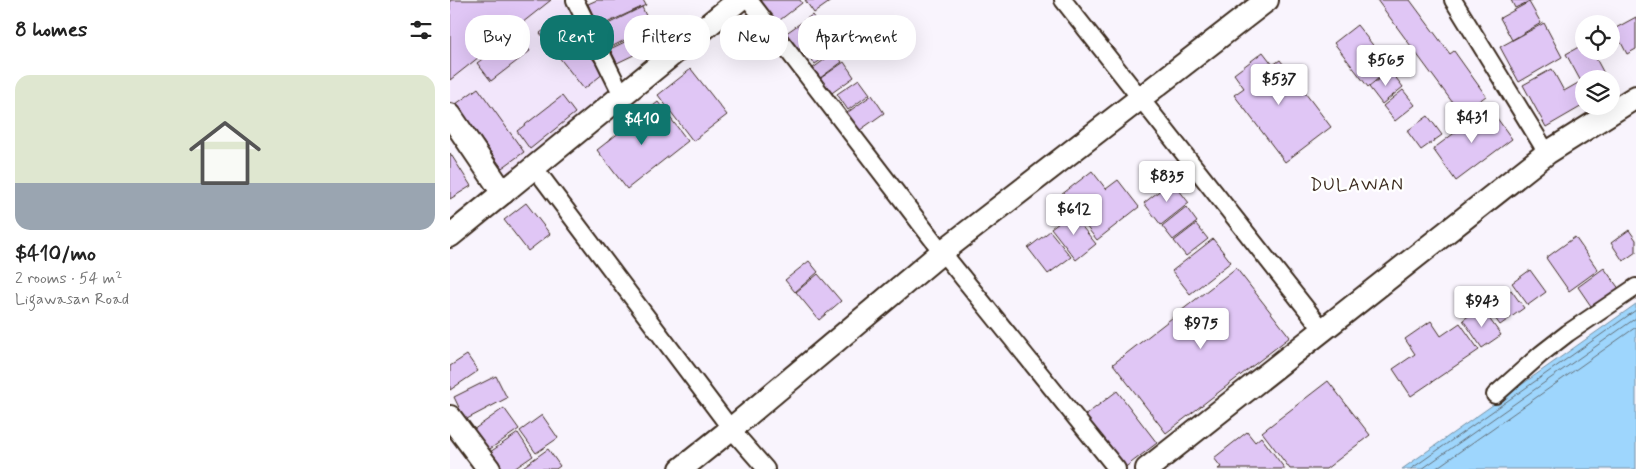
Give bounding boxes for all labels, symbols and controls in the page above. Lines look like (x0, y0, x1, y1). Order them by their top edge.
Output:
chip: Buy (465, 15, 530, 60)
chip: Rent (540, 15, 614, 60)
chip: Filters (624, 15, 710, 60)
chip: New (720, 15, 788, 60)
chip: Apartment (798, 15, 916, 60)
map controls (1575, 15, 1620, 115)
button: locate (1575, 15, 1620, 60)
text: 8 homes (15, 16, 87, 44)
icon: filters (407, 16, 435, 44)
pin: $565 (1356, 44, 1416, 87)
text: $565 (1368, 50, 1404, 71)
pin: $537 (1249, 64, 1309, 106)
text: $537 (1262, 69, 1296, 90)
button: layers (1575, 70, 1620, 115)
pin: $431 (1442, 102, 1502, 144)
pin: $410 (612, 104, 672, 146)
text: $431 (1456, 107, 1488, 128)
icon: home (180, 108, 270, 198)
text: $410 (624, 109, 660, 130)
pin: $835 (1137, 160, 1197, 203)
text: $835 (1150, 166, 1184, 187)
district label: DULAWAN (1310, 173, 1404, 197)
pin: $612 (1044, 194, 1104, 236)
text: $612 (1057, 199, 1091, 220)
text: $410/mo (15, 240, 96, 268)
text: 2 rooms · 54 m² (15, 268, 122, 289)
pin: $943 (1452, 286, 1512, 328)
text: Ligawasan Road (15, 289, 129, 310)
text: $943 (1465, 291, 1499, 312)
pin: $975 (1171, 308, 1231, 350)
text: $975 (1184, 313, 1218, 334)

